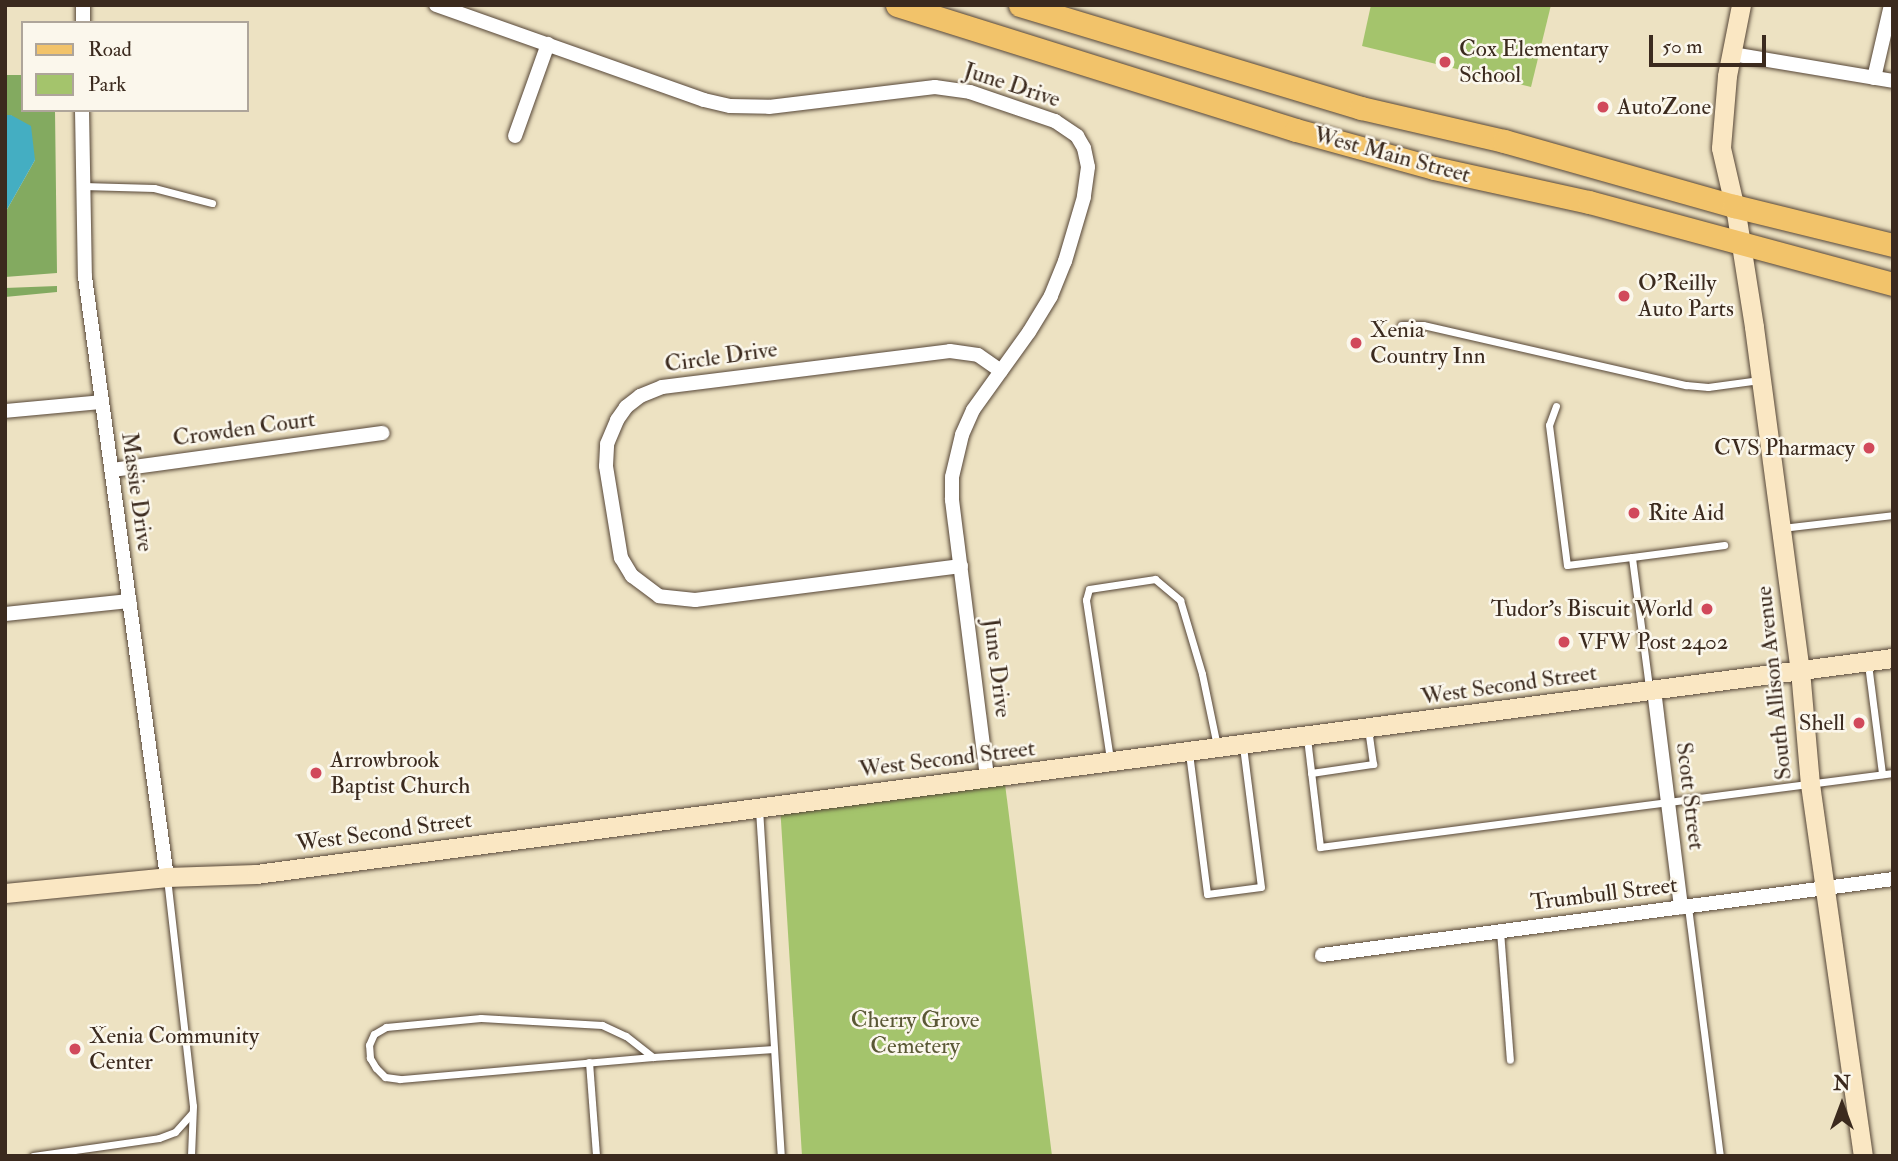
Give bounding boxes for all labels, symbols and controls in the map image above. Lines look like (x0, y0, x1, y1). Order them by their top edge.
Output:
legend (21, 21, 248, 112)
scale bar (1653, 21, 1770, 65)
text: 50 m (1662, 33, 1703, 60)
place label: Cox Elementary School (1459, 35, 1608, 89)
text: Road (88, 36, 132, 63)
marker: Cox Elementary School (1437, 54, 1453, 70)
street label: June Drive (960, 56, 1064, 114)
text: Park (88, 71, 126, 98)
place label: AutoZone (1617, 93, 1711, 121)
marker: AutoZone (1595, 99, 1611, 115)
street label: West Main Street (1311, 121, 1473, 189)
place label: O'Reilly Auto Parts (1638, 269, 1734, 323)
marker: O'Reilly Auto Parts (1616, 288, 1632, 304)
place label: Xenia Country Inn (1370, 316, 1486, 370)
street label: Circle Drive (663, 335, 779, 379)
marker: Xenia Country Inn (1348, 335, 1364, 351)
street label: Crowden Court (171, 405, 317, 453)
street label: Massie Drive (115, 430, 159, 554)
place label: CVS Pharmacy (1714, 434, 1855, 462)
marker: CVS Pharmacy (1861, 440, 1877, 456)
place label: Rite Aid (1648, 499, 1724, 527)
marker: Rite Aid (1626, 505, 1642, 521)
street label: South Allison Avenue (1750, 585, 1798, 781)
place label: Tudor's Biscuit World (1491, 595, 1693, 623)
marker: Tudor's Biscuit World (1699, 601, 1715, 617)
street label: June Drive (977, 617, 1017, 719)
place label: VFW Post 2402 (1578, 628, 1728, 656)
marker: VFW Post 2402 (1556, 634, 1572, 650)
street label: West Second Street (1419, 659, 1599, 711)
place label: Shell (1799, 709, 1845, 737)
marker: Shell (1851, 715, 1867, 731)
street label: West Second Street (857, 735, 1037, 783)
street label: Scott Street (1670, 741, 1710, 851)
place label: Arrowbrook Baptist Church (330, 746, 470, 800)
marker: Arrowbrook Baptist Church (308, 765, 324, 781)
street label: West Second Street (294, 806, 474, 858)
street label: Trumbull Street (1529, 871, 1679, 917)
park label: Cherry Grove Cemetery (851, 1006, 979, 1060)
place label: Xenia Community Center (89, 1022, 259, 1076)
marker: Xenia Community Center (67, 1041, 83, 1057)
north arrow (1807, 1070, 1877, 1140)
text: N (1833, 1072, 1851, 1096)

